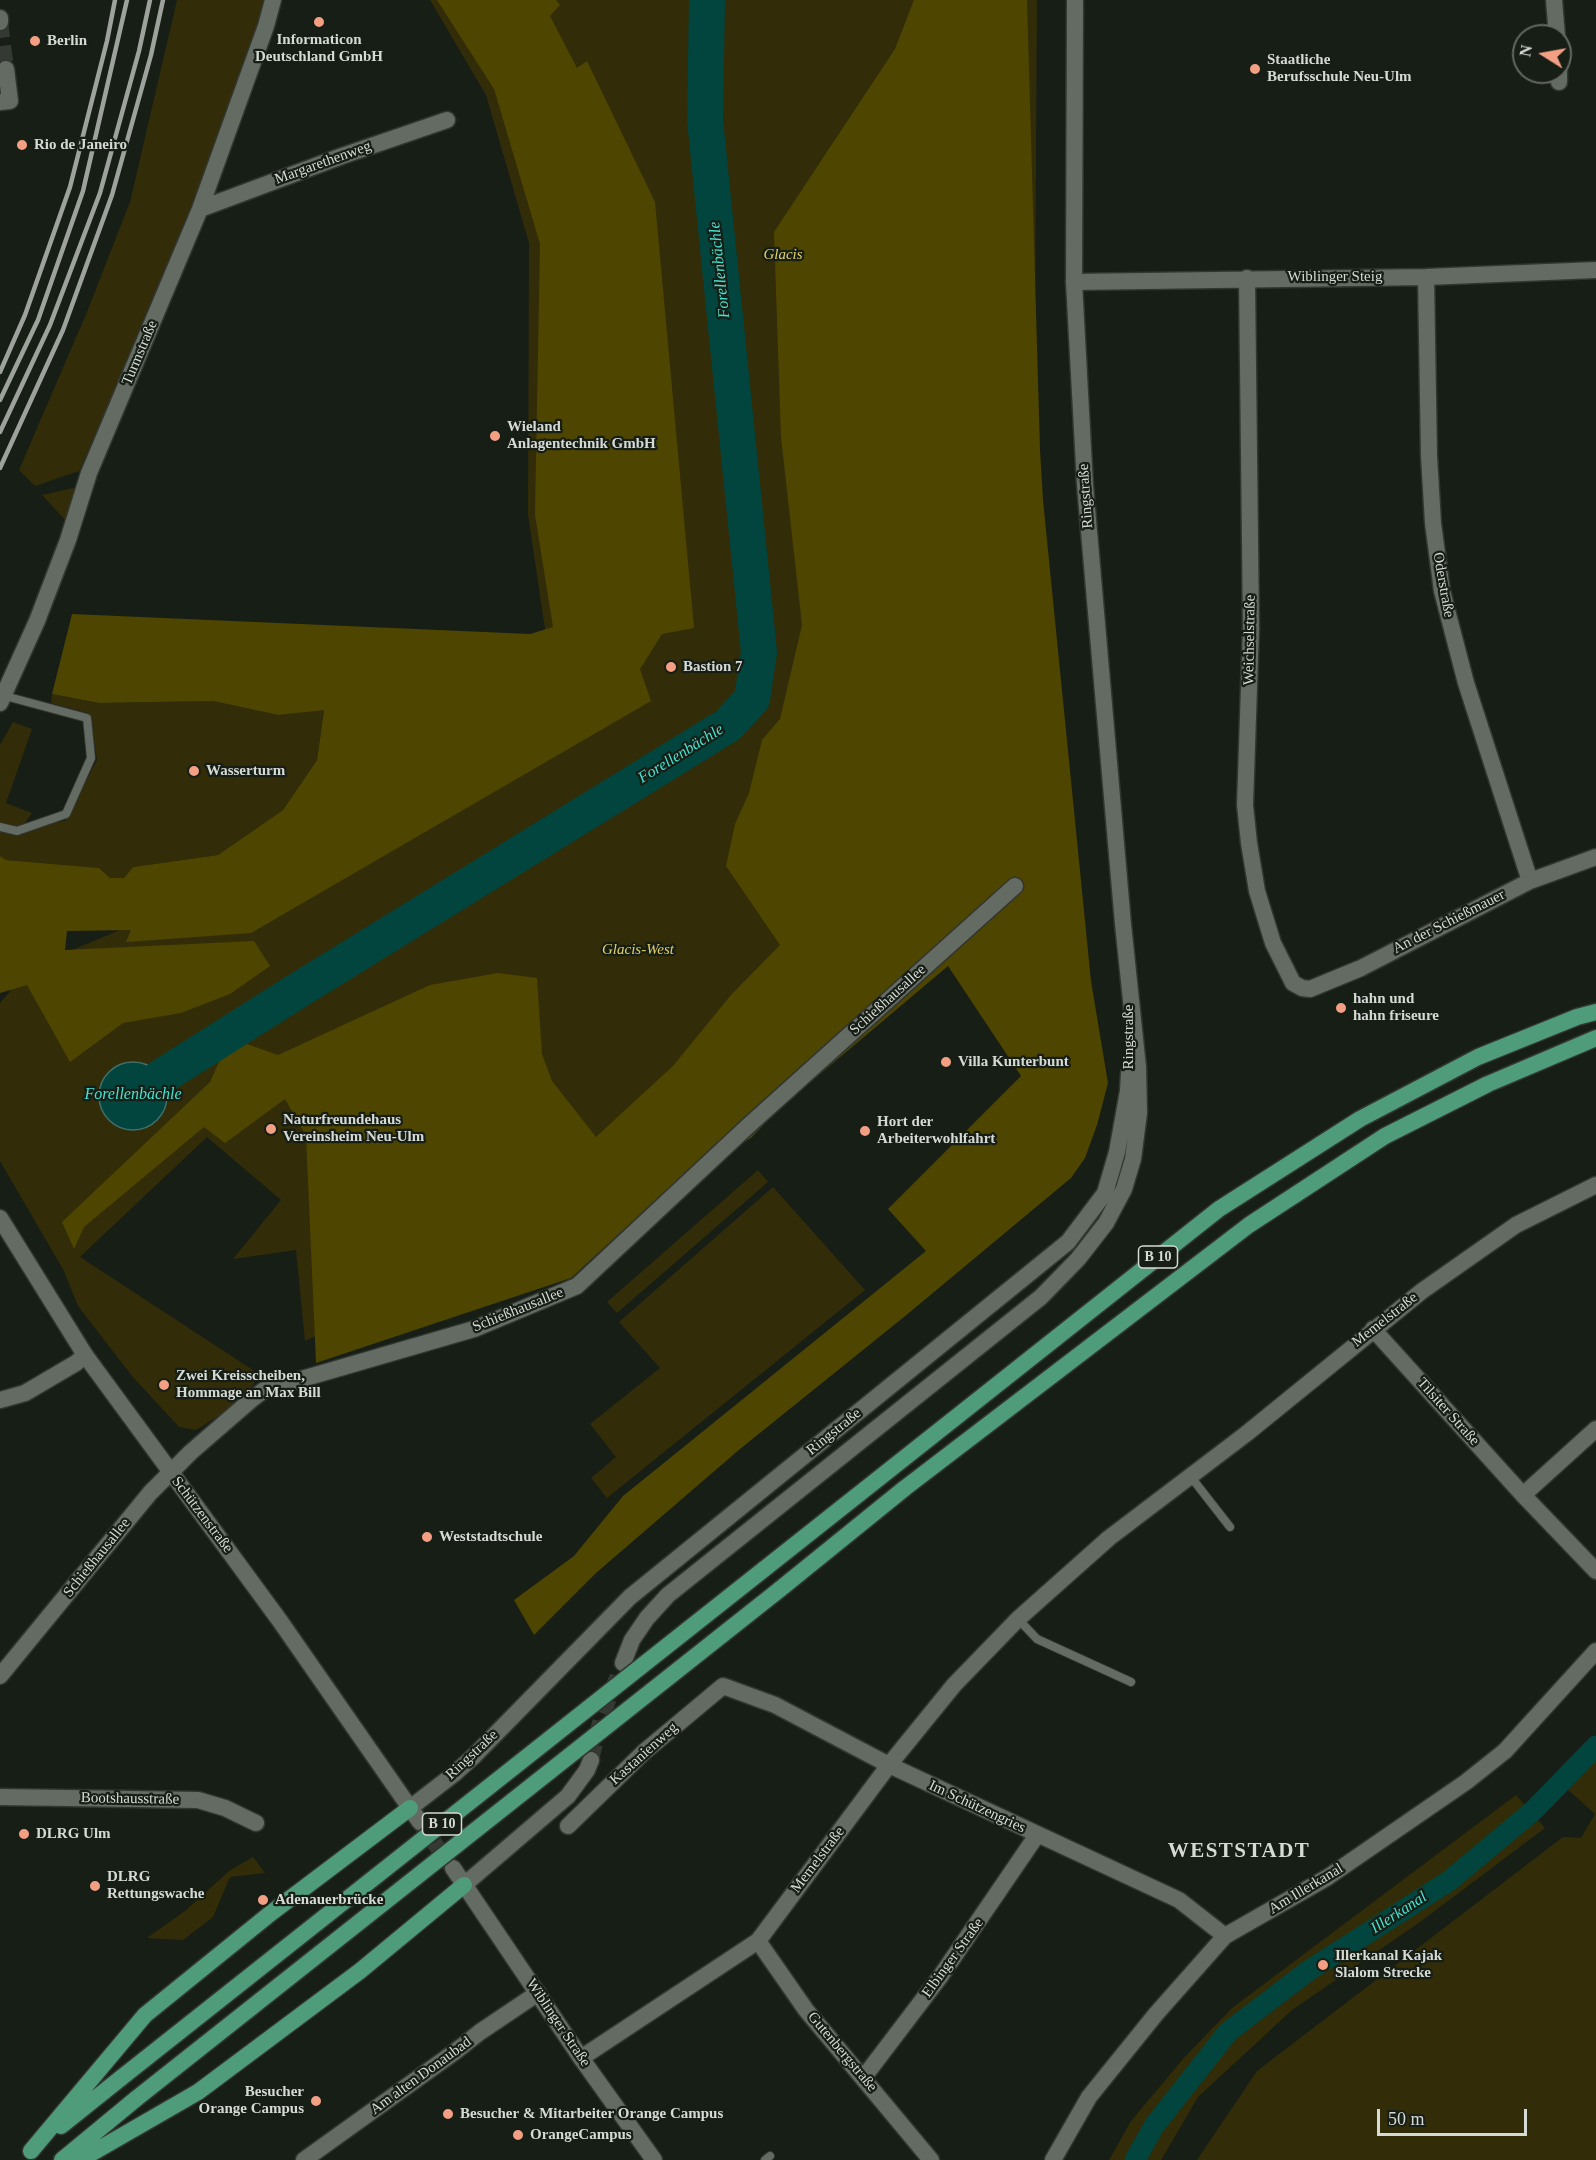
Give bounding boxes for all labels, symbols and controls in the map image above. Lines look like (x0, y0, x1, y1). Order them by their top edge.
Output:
marker: Informaticon Deutschland GmbH (312, 15, 326, 29)
north arrow (1512, 24, 1572, 84)
place label: Informaticon Deutschland GmbH (255, 31, 383, 66)
place label: Berlin (47, 32, 87, 50)
marker: Berlin (28, 34, 42, 48)
text: N (1516, 44, 1535, 58)
place label: Staatliche Berufsschule Neu-Ulm (1267, 51, 1412, 86)
marker: Staatliche Berufsschule Neu-Ulm (1248, 62, 1262, 76)
place label: Rio de Janeiro (34, 136, 127, 154)
street label: Margarethenweg (272, 137, 374, 189)
marker: Rio de Janeiro (15, 138, 29, 152)
water label: Forellenbächle (705, 221, 735, 319)
park label: Glacis (763, 246, 803, 264)
street label: Wiblinger Steig (1288, 268, 1382, 286)
street label: Turmstraße (118, 318, 162, 388)
place label: Wieland Anlagentechnik GmbH (507, 418, 656, 453)
marker: Wieland Anlagentechnik GmbH (488, 429, 502, 443)
street label: Ringstraße (1075, 463, 1097, 529)
street label: Oderstraße (1428, 551, 1458, 619)
street label: Weichselstraße (1240, 595, 1260, 685)
place label: Bastion 7 (683, 658, 743, 676)
marker: Bastion 7 (664, 660, 678, 674)
water label: Forellenbächle (635, 720, 727, 788)
place label: Wasserturm (206, 762, 285, 780)
marker: Wasserturm (187, 764, 201, 778)
street label: An der Schießmauer (1390, 886, 1508, 958)
park label: Glacis-West (602, 941, 674, 959)
street label: Schießhausallee (846, 961, 930, 1039)
place label: hahn und hahn friseure (1353, 990, 1439, 1025)
marker: hahn und hahn friseure (1334, 1001, 1348, 1015)
street label: Ringstraße (1120, 1005, 1138, 1069)
place label: Villa Kunterbunt (958, 1053, 1069, 1071)
marker: Villa Kunterbunt (939, 1055, 953, 1069)
water label: Forellenbächle (84, 1085, 182, 1105)
place label: Naturfreundehaus Vereinsheim Neu-Ulm (283, 1111, 424, 1146)
place label: Hort der Arbeiterwohlfahrt (877, 1113, 995, 1148)
marker: Naturfreundehaus Vereinsheim Neu-Ulm (264, 1122, 278, 1136)
marker: Hort der Arbeiterwohlfahrt (858, 1124, 872, 1138)
road number: B 10 (1138, 1246, 1178, 1268)
street label: Schießhausallee (470, 1284, 566, 1336)
street label: Memelstraße (1349, 1289, 1421, 1351)
place label: Zwei Kreisscheiben, Hommage an Max Bill (176, 1367, 321, 1402)
street label: Tilsiter Straße (1413, 1374, 1483, 1450)
marker: Zwei Kreisscheiben, Hommage an Max Bill (157, 1378, 171, 1392)
street label: Ringstraße (803, 1405, 865, 1459)
street label: Schützenstraße (167, 1473, 237, 1557)
street label: Schießhausallee (60, 1515, 134, 1601)
place label: Weststadtschule (439, 1528, 542, 1546)
marker: Weststadtschule (420, 1530, 434, 1544)
street label: Kastanienweg (606, 1719, 682, 1789)
street label: Ringstraße (442, 1726, 502, 1784)
street label: Im Schützengries (926, 1777, 1028, 1837)
street label: Bootshausstraße (81, 1789, 179, 1809)
road number: B 10 (422, 1813, 462, 1835)
street label: Memelstraße (787, 1823, 849, 1897)
place label: DLRG Ulm (36, 1825, 111, 1843)
marker: DLRG Ulm (17, 1827, 31, 1841)
district label: WESTSTADT (1168, 1839, 1310, 1865)
street label: Am Illerkanal (1265, 1860, 1347, 1918)
place label: DLRG Rettungswache (107, 1868, 204, 1903)
marker: DLRG Rettungswache (88, 1879, 102, 1893)
water label: Illerkanal (1367, 1888, 1431, 1938)
place label: Adenauerbrücke (275, 1891, 383, 1909)
marker: Adenauerbrücke (256, 1893, 270, 1907)
street label: Elbinger Straße (918, 1915, 988, 2001)
place label: Illerkanal Kajak Slalom Strecke (1335, 1947, 1442, 1982)
marker: Illerkanal Kajak Slalom Strecke (1316, 1958, 1330, 1972)
street label: Wiblinger Straße (522, 1976, 594, 2070)
street label: Gutenbergstraße (803, 2008, 881, 2096)
street label: Am alten Donaubad (367, 2033, 475, 2119)
place label: Besucher Orange Campus (199, 2083, 304, 2118)
marker: Besucher Orange Campus (309, 2094, 323, 2108)
scale bar (1380, 2097, 1530, 2135)
place label: Besucher & Mitarbeiter Orange Campus (460, 2105, 723, 2123)
marker: Besucher & Mitarbeiter Orange Campus (441, 2107, 455, 2121)
text: 50 m (1388, 2109, 1425, 2129)
place label: OrangeCampus (530, 2126, 632, 2144)
marker: OrangeCampus (511, 2128, 525, 2142)

